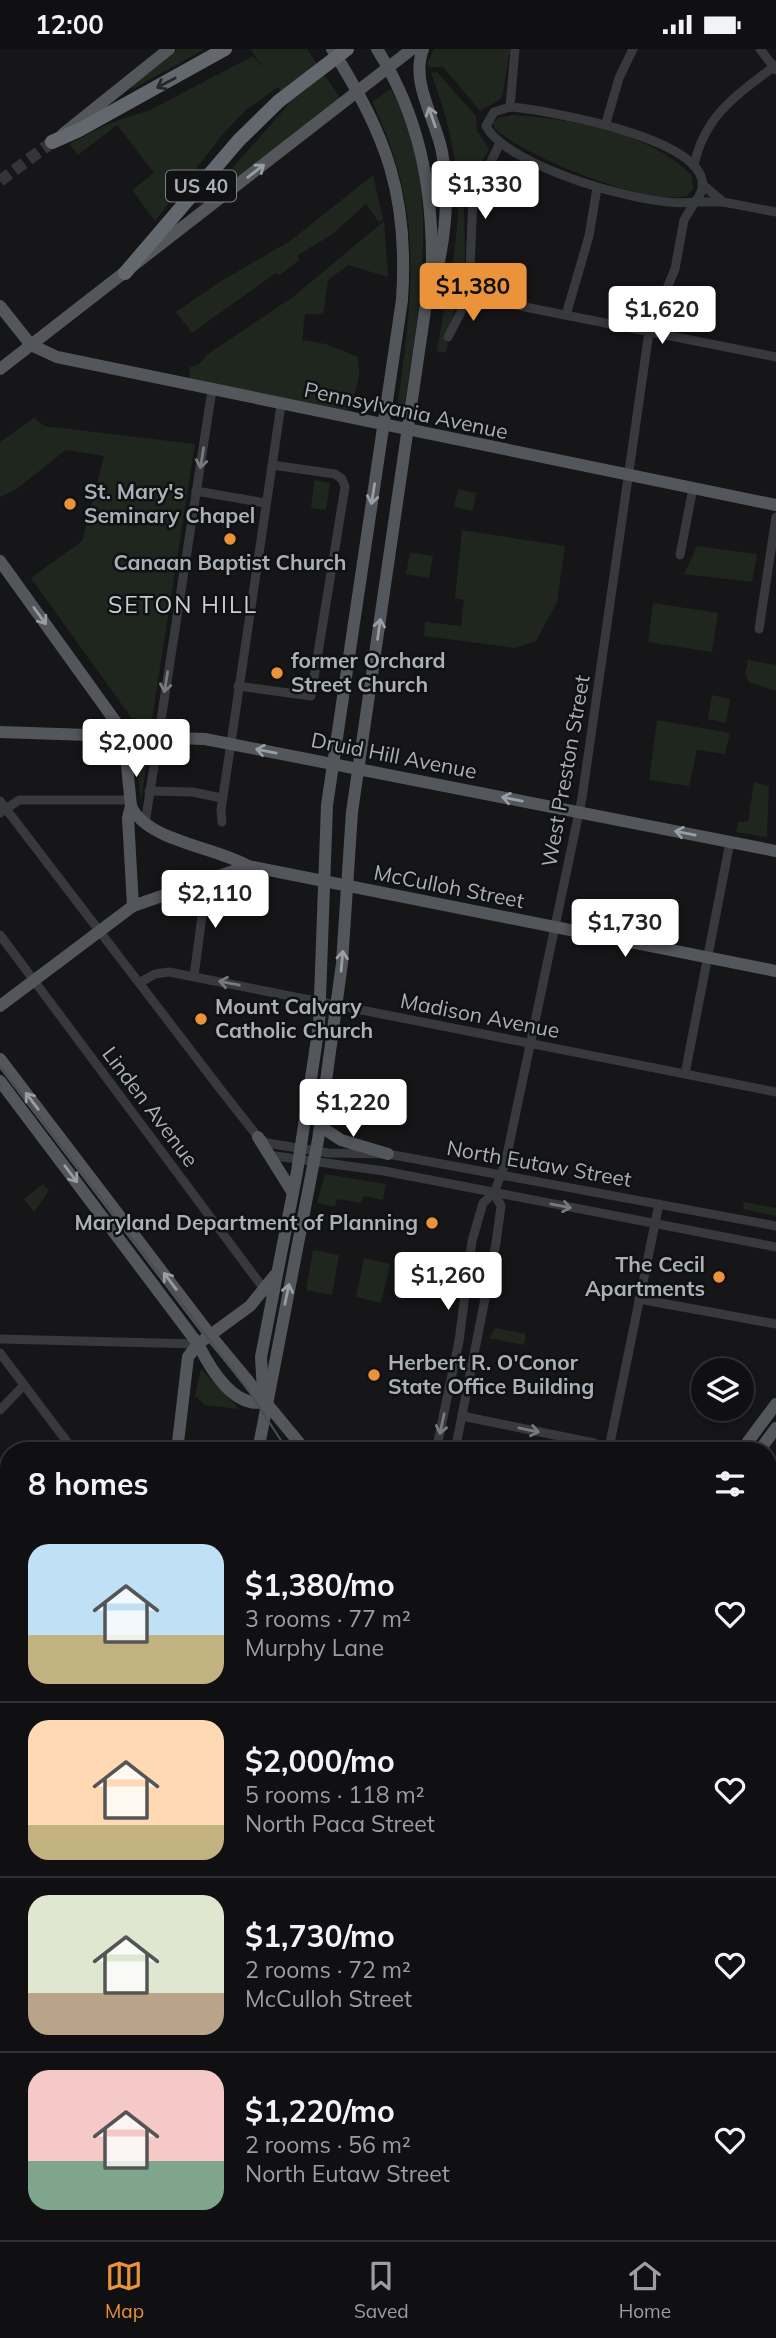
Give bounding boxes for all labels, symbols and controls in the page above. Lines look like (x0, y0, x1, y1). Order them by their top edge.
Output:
text: 12:00 (35, 8, 104, 41)
one-way arrow (156, 76, 176, 90)
one-way arrow (425, 107, 437, 129)
pin: $1,330 (428, 162, 542, 221)
one-way arrow (246, 163, 264, 178)
text: $1,330 (448, 169, 522, 198)
road number: US 40 (166, 171, 236, 202)
pin: $1,380 (416, 264, 530, 323)
text: $1,380 (436, 271, 510, 300)
pin: $1,620 (605, 287, 719, 346)
text: $1,620 (625, 294, 699, 323)
street label: Pennsylvania Avenue (302, 376, 510, 444)
one-way arrow (195, 446, 208, 469)
place label: St. Mary's Seminary Chapel (84, 478, 255, 528)
one-way arrow (366, 482, 379, 504)
marker: St. Mary's Seminary Chapel (62, 496, 78, 512)
marker: Canaan Baptist Church (222, 531, 238, 547)
place label: Canaan Baptist Church (113, 549, 347, 575)
district label: SETON HILL (108, 590, 258, 619)
one-way arrow (33, 606, 47, 625)
one-way arrow (372, 618, 385, 641)
place label: former Orchard Street Church (291, 647, 446, 697)
marker: former Orchard Street Church (269, 665, 285, 681)
one-way arrow (159, 671, 172, 693)
street label: West Preston Street (535, 673, 595, 869)
pin: $2,000 (79, 719, 193, 779)
street label: Druid Hill Avenue (309, 726, 479, 784)
text: $2,000 (99, 727, 173, 756)
one-way arrow (255, 743, 277, 757)
one-way arrow (501, 791, 524, 805)
one-way arrow (674, 826, 697, 839)
street label: McCulloh Street (372, 859, 527, 913)
pin: $2,110 (158, 871, 272, 930)
text: $2,110 (178, 878, 252, 907)
pin: $1,730 (568, 899, 682, 959)
text: $1,730 (588, 907, 662, 936)
one-way arrow (336, 951, 349, 973)
one-way arrow (218, 976, 241, 990)
street label: Madison Avenue (398, 987, 562, 1043)
place label: Mount Calvary Catholic Church (215, 993, 373, 1043)
marker: Mount Calvary Catholic Church (193, 1011, 209, 1027)
street label: Linden Avenue (97, 1041, 204, 1172)
pin: $1,220 (296, 1079, 410, 1139)
text: $1,220 (316, 1087, 390, 1116)
one-way arrow (25, 1091, 40, 1110)
street label: North Eutaw Street (445, 1134, 634, 1192)
one-way arrow (63, 1165, 78, 1183)
one-way arrow (549, 1200, 572, 1213)
place label: Maryland Department of Planning (75, 1209, 418, 1235)
marker: Maryland Department of Planning (424, 1215, 440, 1231)
place label: The Cecil Apartments (585, 1251, 705, 1301)
pin: $1,260 (391, 1253, 505, 1312)
text: $1,260 (411, 1260, 485, 1289)
marker: The Cecil Apartments (711, 1269, 727, 1285)
one-way arrow (163, 1272, 178, 1291)
one-way arrow (280, 1283, 294, 1306)
place label: Herbert R. O'Conor State Office Building (388, 1349, 594, 1399)
map controls (691, 1358, 754, 1421)
button: layers (691, 1358, 754, 1421)
marker: Herbert R. O'Conor State Office Building (366, 1367, 382, 1383)
one-way arrow (434, 1412, 448, 1435)
one-way arrow (517, 1424, 540, 1438)
text: 8 homes (28, 1465, 149, 1503)
icon: filters (711, 1465, 749, 1503)
text: $1,380/mo (245, 1566, 395, 1604)
icon: home (84, 1572, 168, 1656)
icon: heart (711, 1595, 749, 1633)
text: 3 rooms · 77 m² (245, 1604, 411, 1633)
text: Murphy Lane (245, 1633, 384, 1662)
text: $2,000/mo (245, 1742, 395, 1780)
icon: home (84, 1748, 168, 1832)
icon: heart (711, 1771, 749, 1809)
text: 5 rooms · 118 m² (245, 1780, 425, 1809)
text: North Paca Street (245, 1809, 435, 1838)
text: $1,730/mo (245, 1917, 395, 1955)
icon: home (84, 1923, 168, 2007)
icon: heart (711, 1946, 749, 1984)
text: 2 rooms · 72 m² (245, 1955, 411, 1984)
text: McCulloh Street (245, 1984, 412, 2013)
text: $1,220/mo (245, 2092, 395, 2130)
icon: home (84, 2098, 168, 2182)
icon: heart (711, 2121, 749, 2159)
text: 2 rooms · 56 m² (245, 2130, 411, 2159)
text: North Eutaw Street (245, 2159, 450, 2188)
tab: Map (105, 2257, 144, 2323)
tab: Saved (354, 2257, 409, 2323)
tab: Home (619, 2257, 671, 2323)

